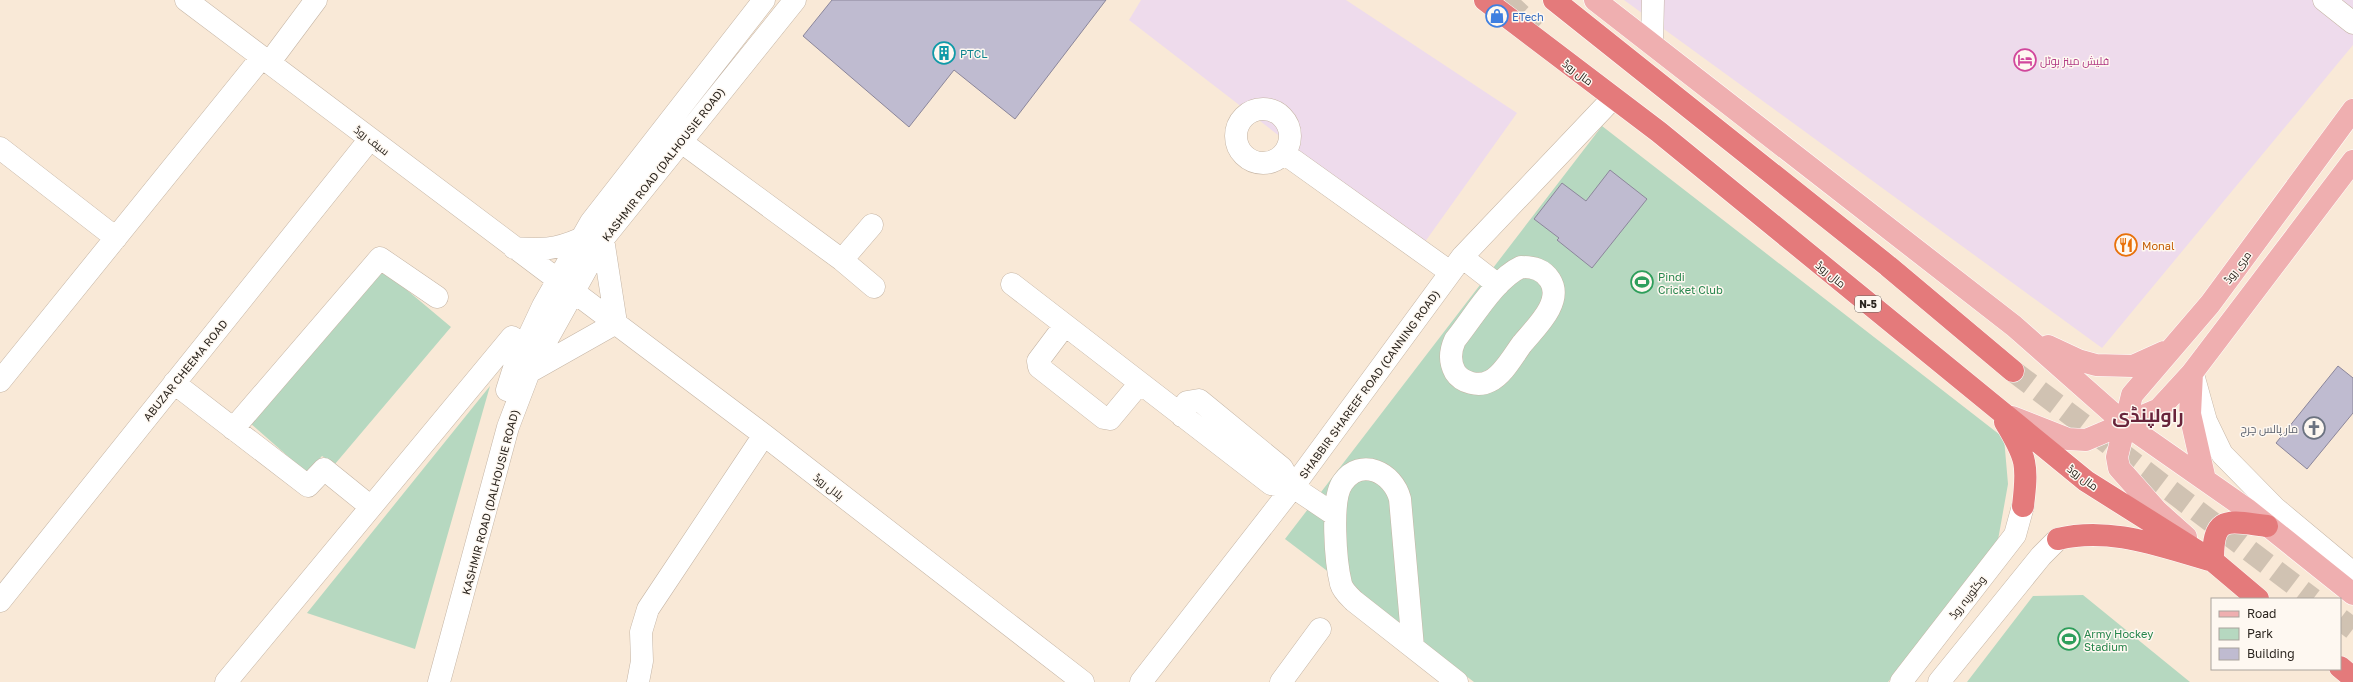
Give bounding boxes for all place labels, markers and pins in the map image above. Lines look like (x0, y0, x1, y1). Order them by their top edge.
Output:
shop icon: ETech (1484, 3, 1510, 29)
place label: ETech (1512, 10, 1544, 23)
building icon: PTCL (931, 40, 957, 66)
place label: PTCL (960, 47, 988, 60)
hotel icon: فلیش مینز ہوٹل (2012, 47, 2038, 73)
place label: فلیش مینز ہوٹل (2040, 54, 2109, 69)
restaurant icon: Monal (2113, 232, 2139, 258)
place label: Monal (2142, 239, 2175, 252)
sports icon: Pindi Cricket Club (1629, 269, 1655, 295)
place label: Pindi Cricket Club (1658, 270, 1723, 296)
church icon: مار پالس چرچ (2301, 415, 2327, 441)
place label: مار پالس چرچ (2241, 422, 2298, 437)
sports icon: Army Hockey Stadium (2056, 626, 2082, 652)
place label: Army Hockey Stadium (2084, 627, 2153, 653)

